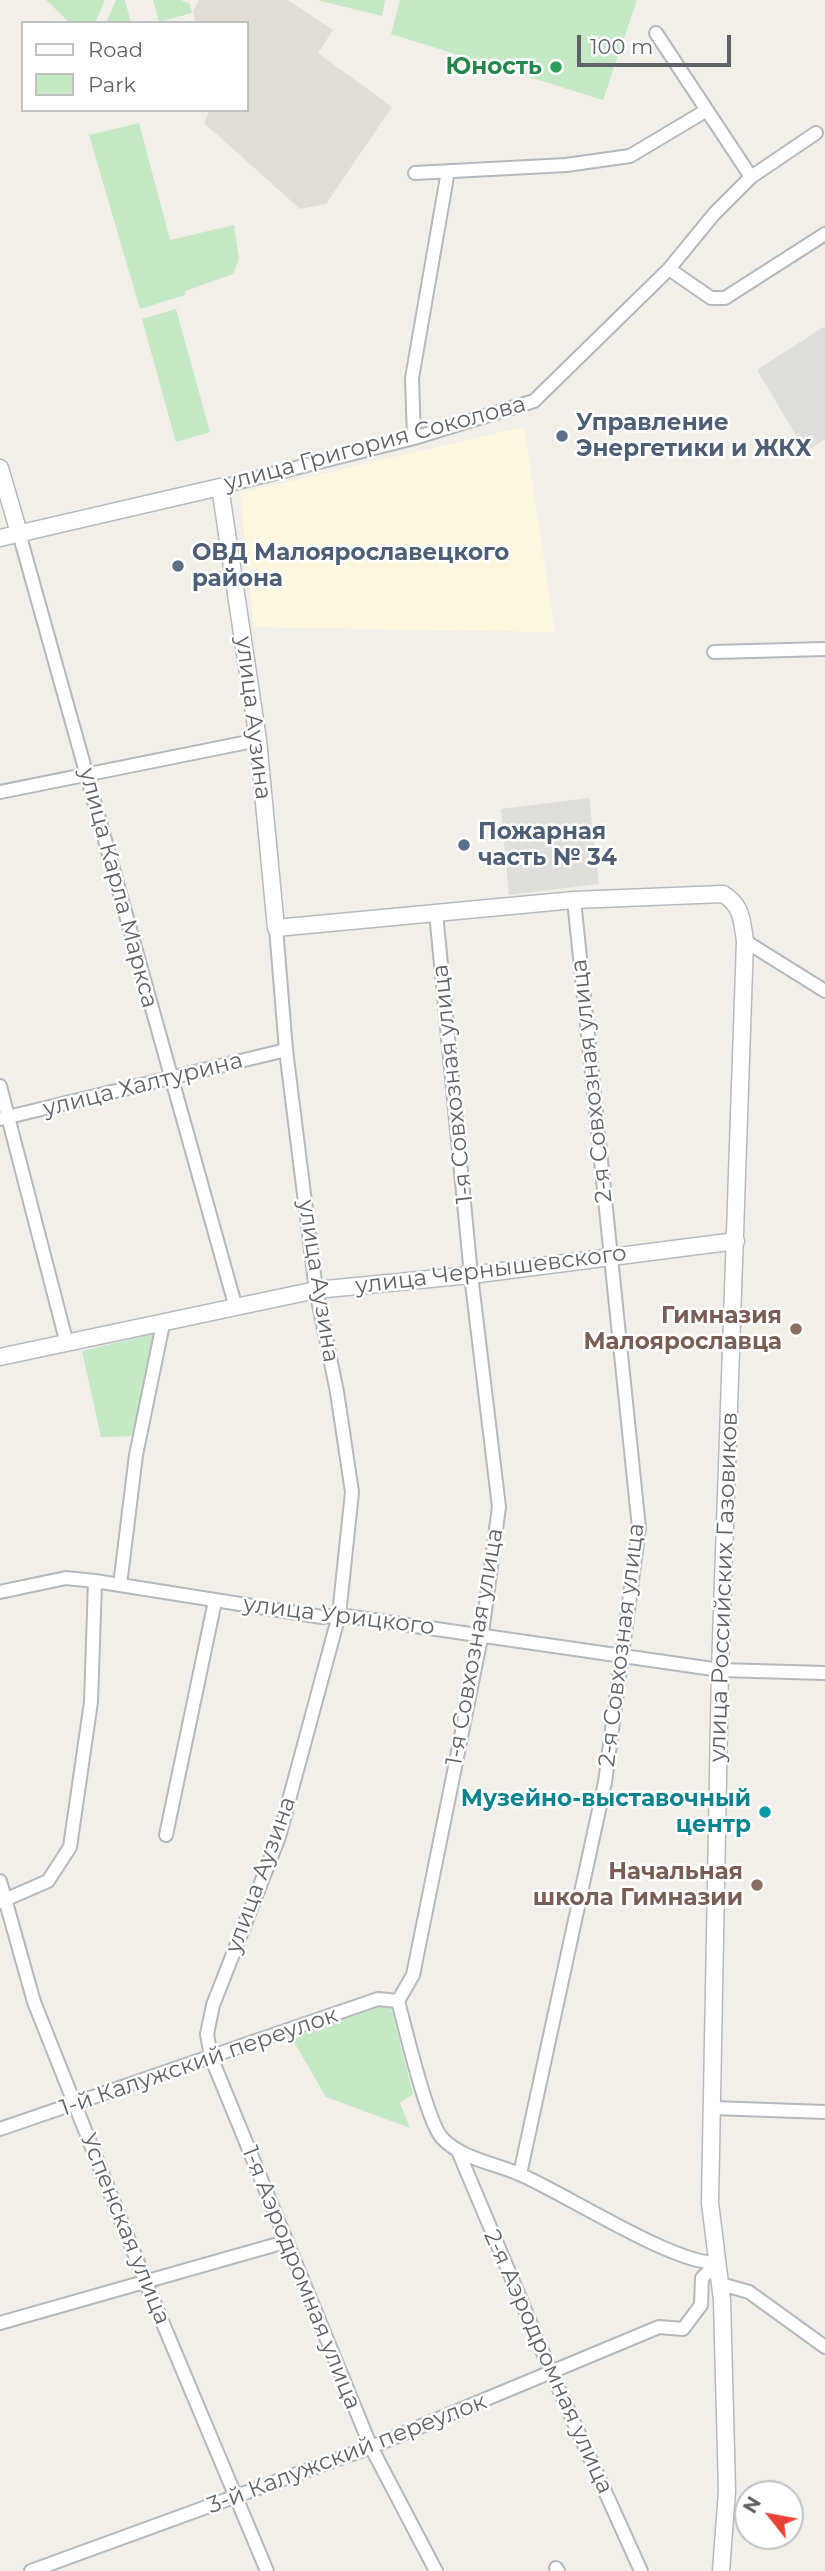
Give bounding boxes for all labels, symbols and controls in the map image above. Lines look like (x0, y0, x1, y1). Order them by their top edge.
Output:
legend (21, 21, 248, 112)
scale bar (580, 21, 734, 65)
text: 100 m (590, 34, 653, 59)
text: Road (88, 37, 143, 62)
place label: Юность (446, 53, 542, 81)
marker: Юность (548, 59, 564, 75)
text: Park (88, 72, 136, 97)
street label: улица Григория Соколова (221, 390, 529, 498)
place label: Управление Энергетики и ЖКХ (576, 409, 812, 463)
marker: Управление Энергетики и ЖКХ (554, 428, 570, 444)
place label: ОВД Малоярославецкого района (192, 539, 509, 593)
marker: ОВД Малоярославецкого района (170, 558, 186, 574)
street label: улица Аузина (229, 635, 277, 801)
street label: улица Карла Маркса (73, 765, 163, 1011)
place label: Пожарная часть № 34 (478, 818, 617, 872)
marker: Пожарная часть № 34 (456, 837, 472, 853)
street label: 2-я Совхозная улица (565, 958, 619, 1204)
street label: 1-я Совхозная улица (427, 963, 479, 1205)
street label: улица Халтурина (40, 1047, 246, 1123)
street label: улица Аузина (292, 1198, 344, 1364)
street label: улица Чернышевского (354, 1240, 628, 1300)
place label: Гимназия Малоярославца (583, 1302, 782, 1356)
marker: Гимназия Малоярославца (788, 1321, 804, 1337)
street label: улица Российских Газовиков (704, 1411, 744, 1763)
street label: 2-я Совхозная улица (593, 1522, 651, 1768)
street label: 1-я Совхозная улица (441, 1526, 509, 1768)
street label: улица Урицкого (242, 1591, 436, 1641)
place label: Музейно-выставочный центр (461, 1785, 751, 1839)
street label: улица Аузина (220, 1793, 302, 1957)
marker: Музейно-выставочный центр (757, 1804, 773, 1820)
place label: Начальная школа Гимназии (533, 1858, 743, 1912)
marker: Начальная школа Гимназии (749, 1877, 765, 1893)
street label: 1-й Калужский переулок (56, 2001, 342, 2123)
street label: Успенская улица (74, 2129, 176, 2329)
street label: 1-я Аэродромная улица (236, 2142, 366, 2414)
street label: 2-я Аэродромная улица (477, 2226, 619, 2498)
street label: 3-й Калужский переулок (204, 2388, 490, 2520)
north arrow (734, 2480, 804, 2550)
text: N (738, 2492, 766, 2517)

